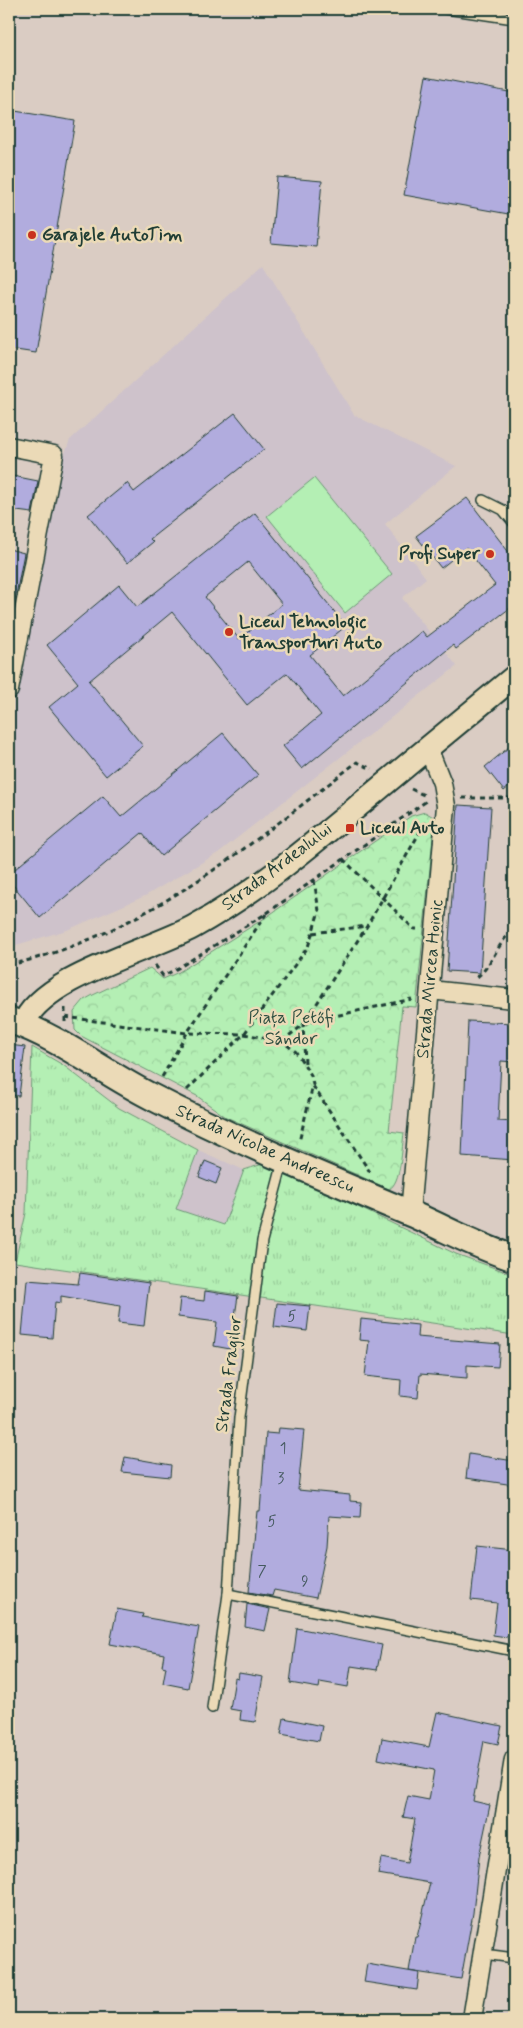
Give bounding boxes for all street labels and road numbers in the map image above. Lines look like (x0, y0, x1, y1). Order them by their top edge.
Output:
street label: Strada Ardealului (217, 817, 337, 917)
street label: Strada Mircea Hoinic (411, 898, 449, 1060)
street label: Strada Nicolae Andreescu (172, 1099, 358, 1199)
street label: Strada Fragilor (210, 1314, 248, 1434)

